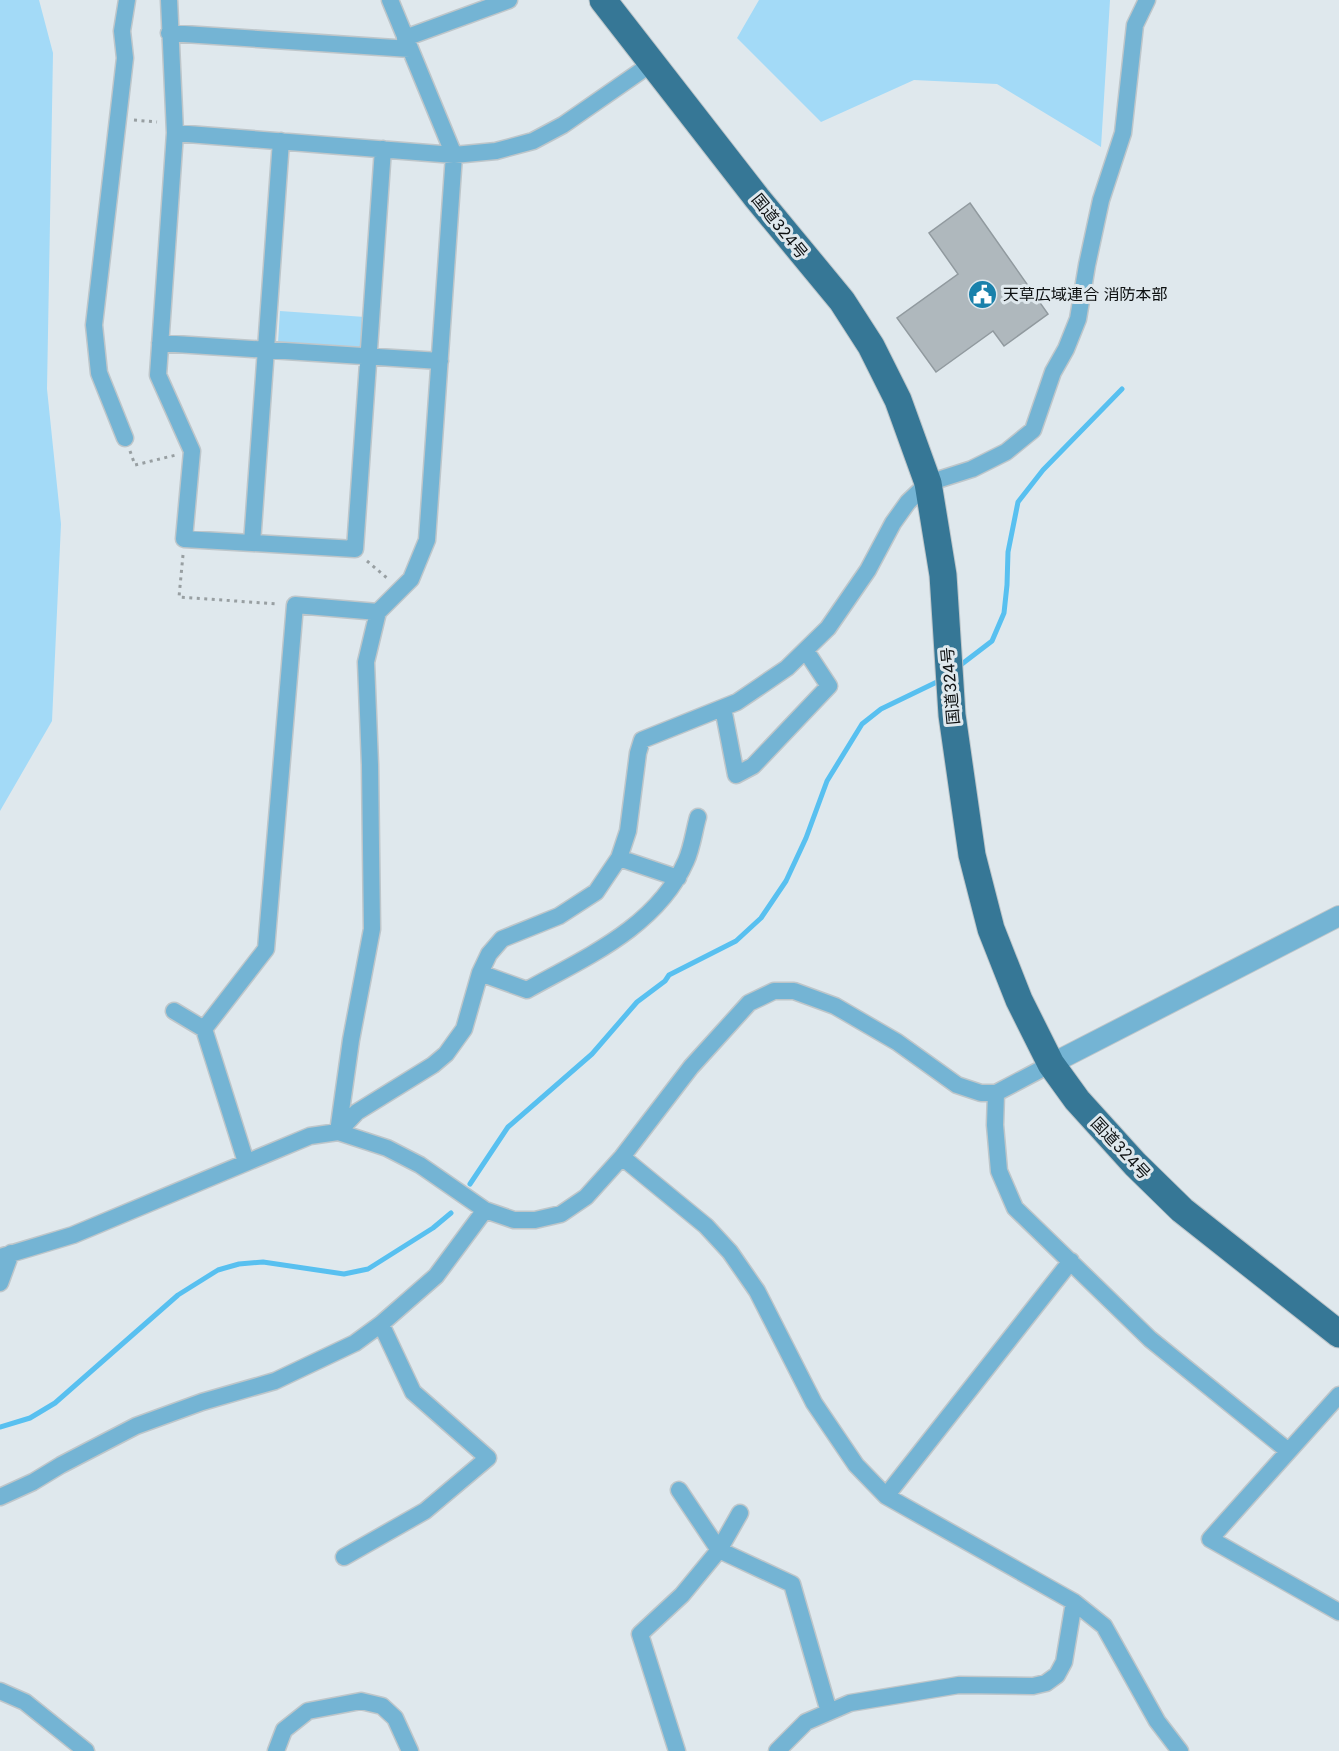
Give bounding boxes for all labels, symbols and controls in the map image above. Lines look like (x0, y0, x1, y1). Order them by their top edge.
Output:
street label: 国道324号 (748, 190, 812, 262)
public building icon: 天草広域連合 消防本部 (966, 278, 998, 310)
place label: 天草広域連合 消防本部 (1003, 284, 1168, 304)
street label: 国道324号 (937, 646, 963, 726)
street label: 国道324号 (1087, 1113, 1155, 1183)

